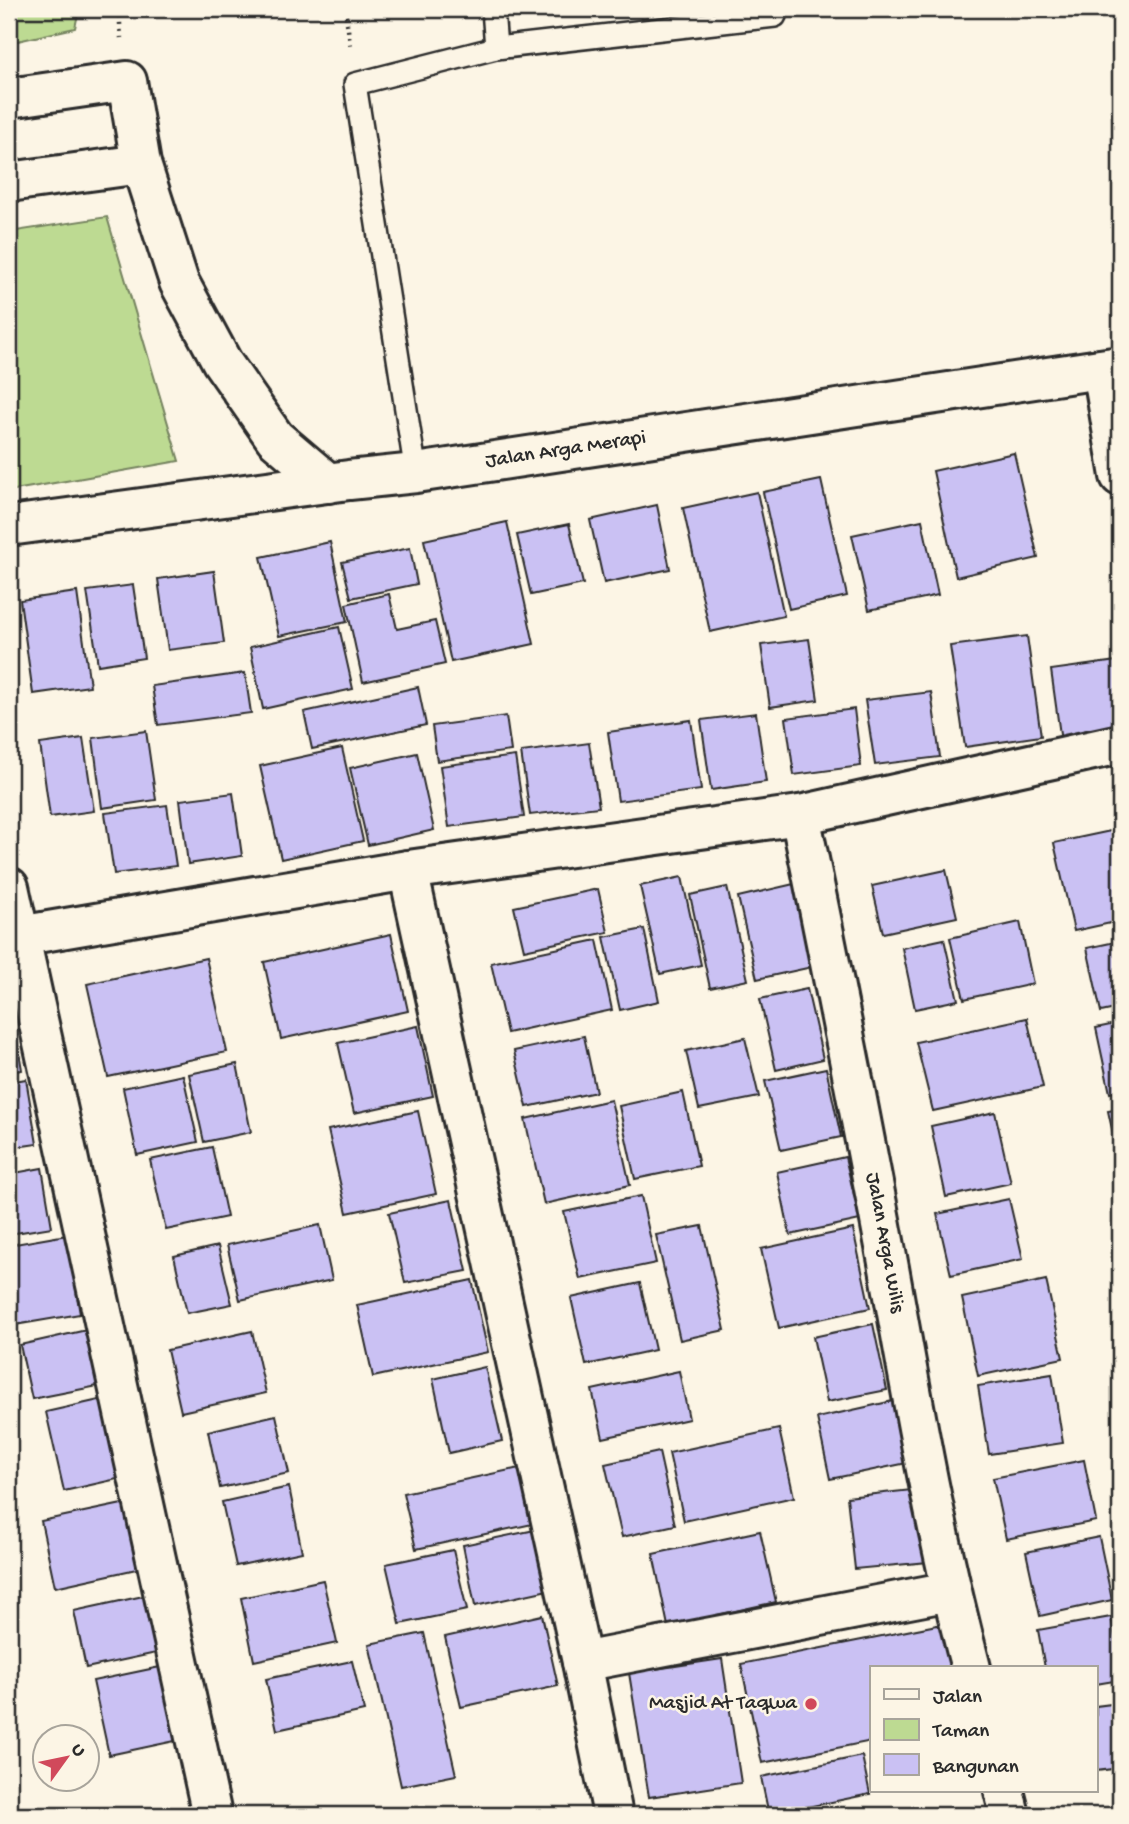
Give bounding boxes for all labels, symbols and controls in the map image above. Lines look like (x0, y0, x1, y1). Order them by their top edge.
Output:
street label: Jalan Arga Merapi (484, 426, 648, 475)
street label: Jalan Arga Wilis (859, 1171, 909, 1316)
legend (870, 1666, 1098, 1792)
text: Jalan (933, 1686, 982, 1711)
place label: Masjid At Taqwa (649, 1692, 798, 1717)
marker: Masjid At Taqwa (803, 1696, 819, 1712)
text: Taman (932, 1720, 989, 1745)
north arrow (32, 1722, 102, 1792)
text: U (65, 1740, 90, 1762)
text: Bangunan (932, 1756, 1019, 1781)

